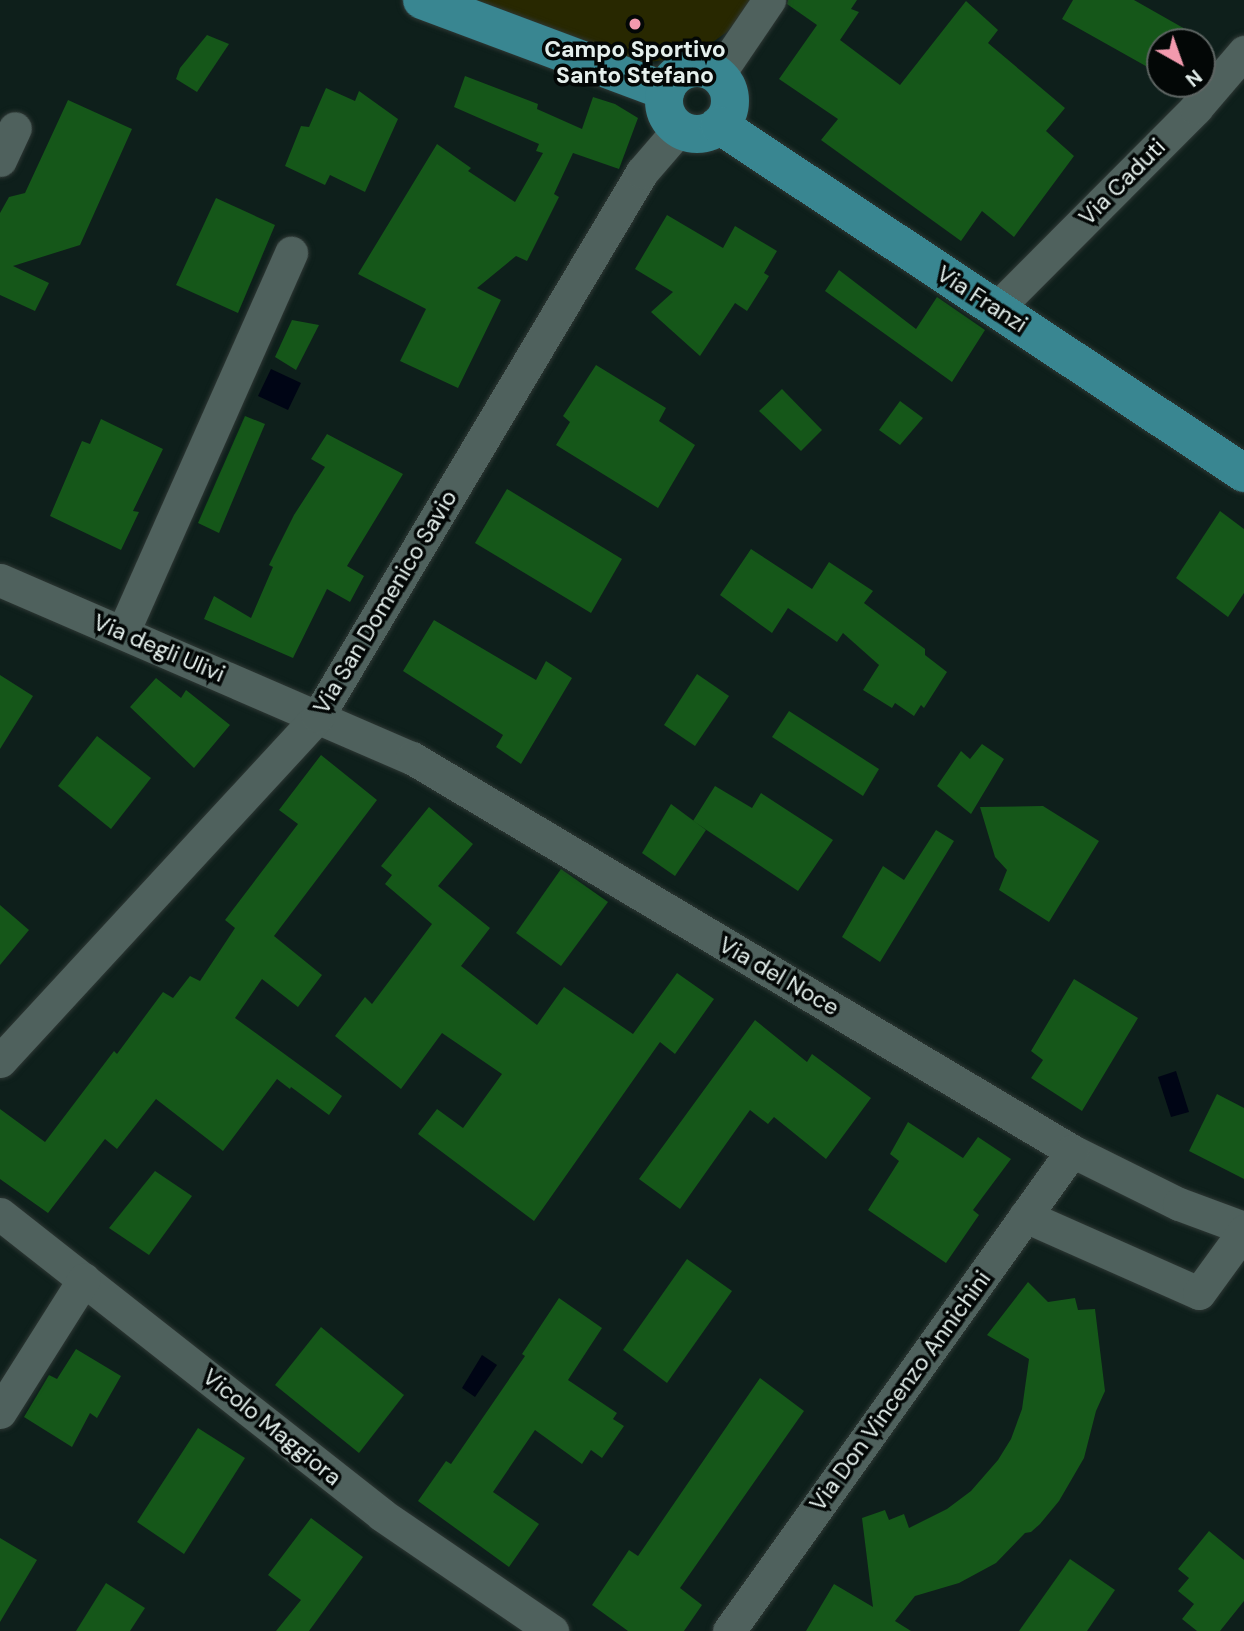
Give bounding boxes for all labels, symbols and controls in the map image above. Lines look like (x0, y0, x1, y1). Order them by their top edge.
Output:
marker: Campo Sportivo Santo Stefano (627, 16, 643, 32)
north arrow (1146, 28, 1216, 98)
place label: Campo Sportivo Santo Stefano (544, 35, 726, 89)
text: N (1180, 64, 1207, 92)
street label: Via Caduti (1073, 133, 1171, 231)
street label: Via Franzi (932, 260, 1032, 338)
street label: Via San Domenico Savio (307, 485, 463, 719)
street label: Via degli Ulivi (89, 608, 229, 688)
street label: Via del Noce (714, 931, 844, 1021)
street label: Via Don Vincenzo Annichini (804, 1266, 996, 1516)
street label: Vicolo Maggiora (197, 1363, 347, 1491)

